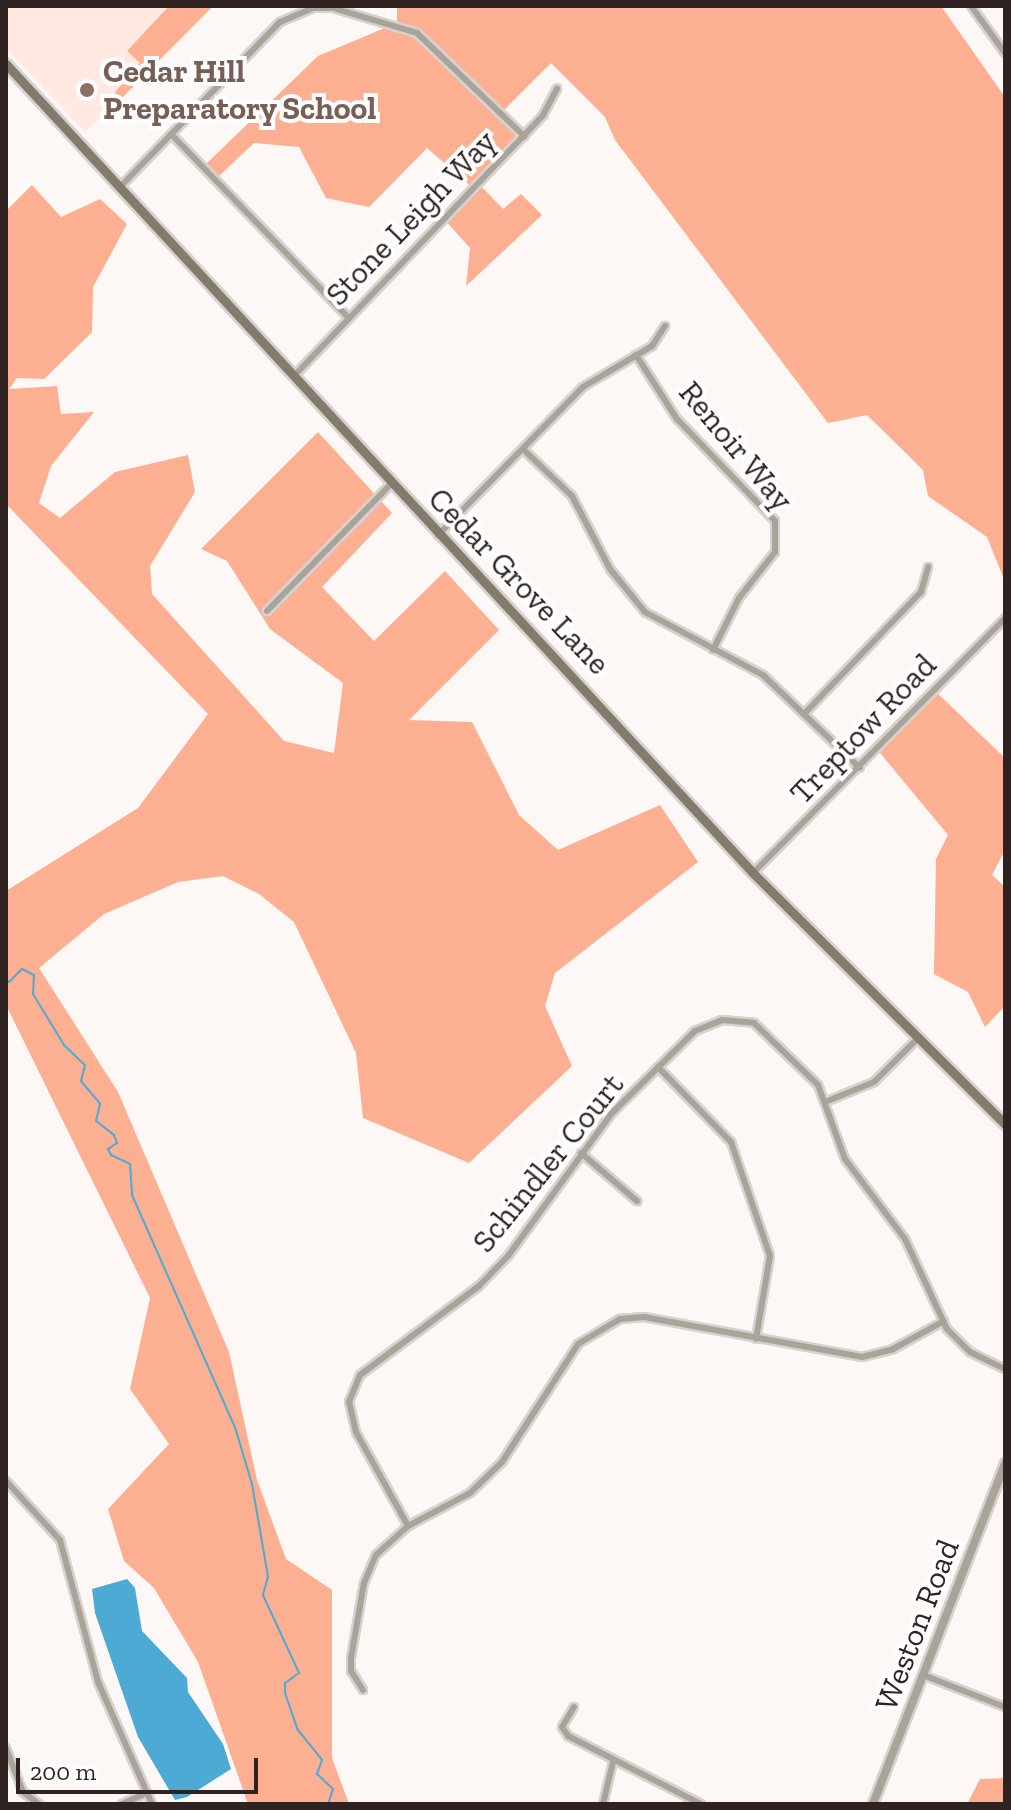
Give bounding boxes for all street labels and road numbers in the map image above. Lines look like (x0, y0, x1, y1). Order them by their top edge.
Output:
street label: Stone Leigh Way (317, 122, 505, 314)
street label: Renoir Way (670, 373, 802, 519)
street label: Cedar Grove Lane (420, 479, 618, 683)
street label: Treptow Road (782, 646, 944, 812)
street label: Schindler Court (464, 1066, 632, 1260)
street label: Weston Road (867, 1534, 967, 1716)

